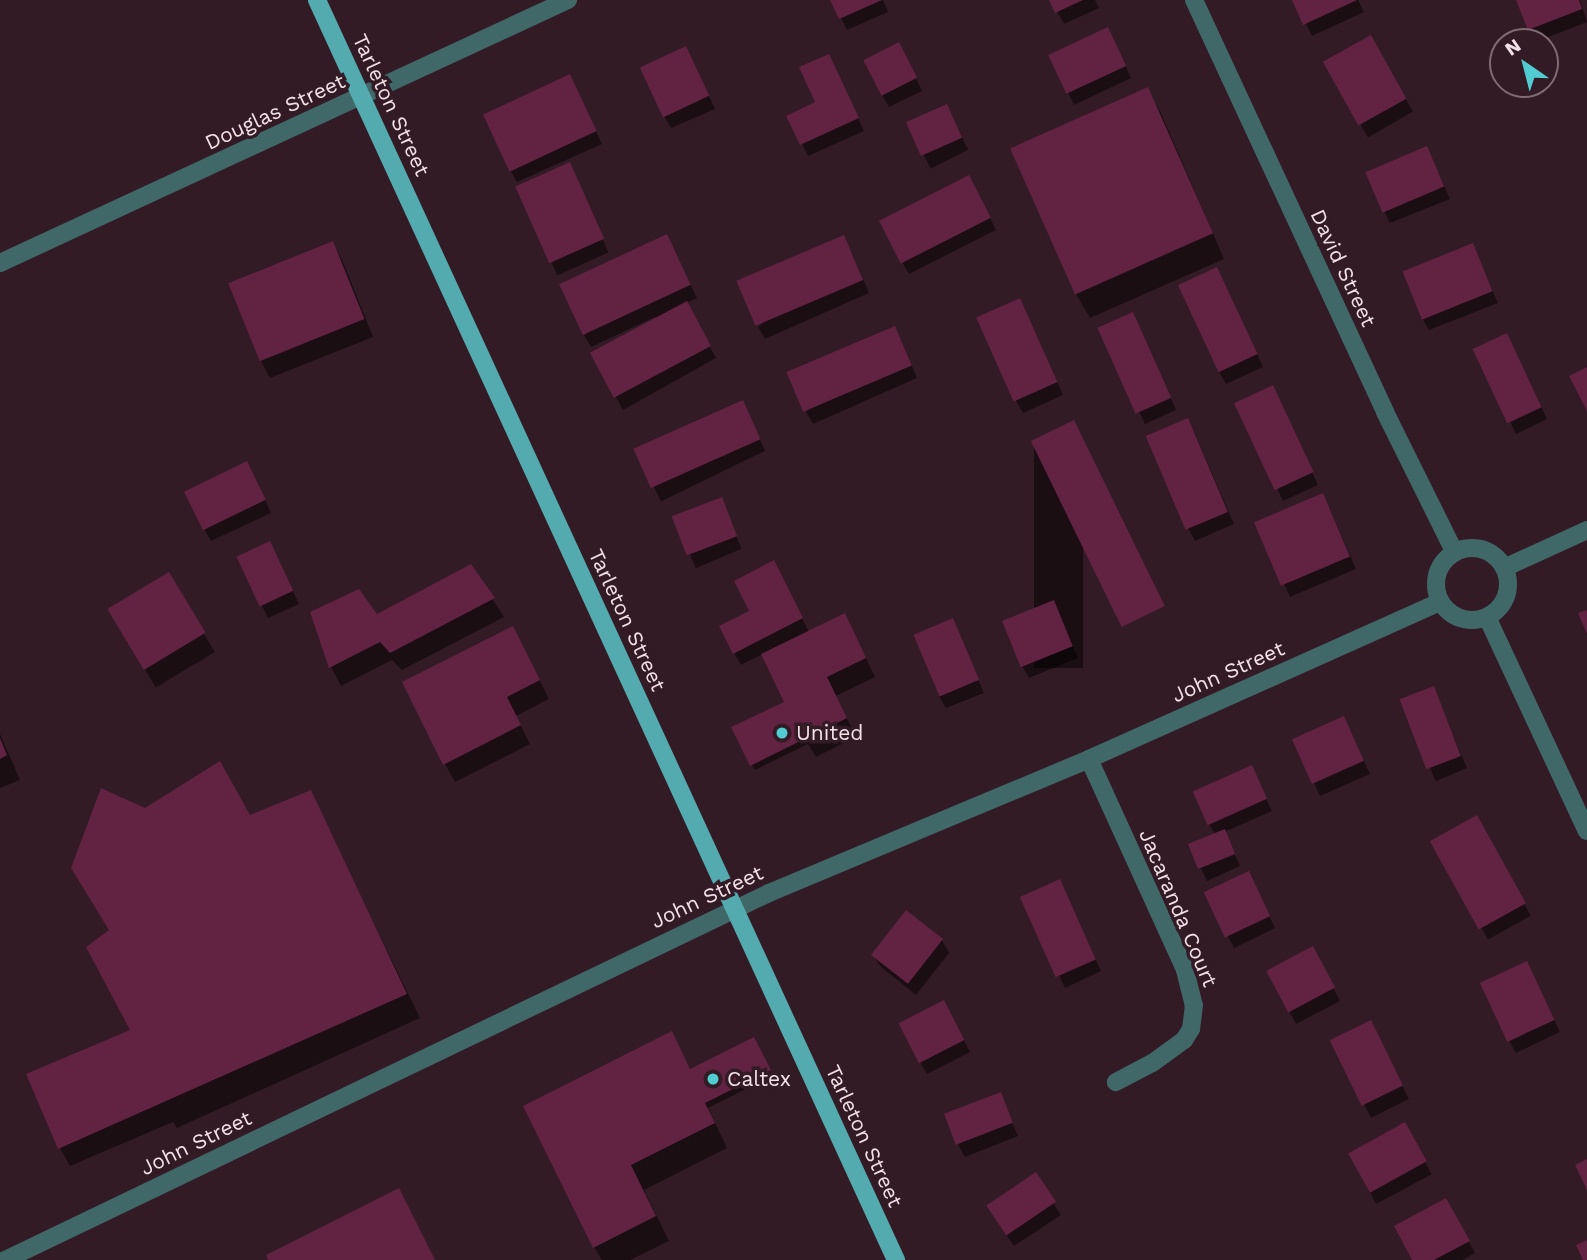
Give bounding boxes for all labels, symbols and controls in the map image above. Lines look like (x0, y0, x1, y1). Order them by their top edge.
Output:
north arrow (1489, 28, 1559, 98)
street label: Tarleton Street (347, 30, 435, 180)
text: N (1500, 34, 1525, 60)
street label: Douglas Street (201, 69, 349, 155)
street label: David Street (1305, 205, 1381, 331)
street label: Tarleton Street (583, 545, 671, 695)
street label: John Street (1168, 636, 1288, 708)
place label: United (796, 720, 863, 746)
marker: United (774, 725, 790, 741)
street label: Jacaranda Court (1133, 825, 1223, 991)
street label: John Street (647, 860, 767, 934)
street label: Tarleton Street (820, 1061, 908, 1211)
place label: Caltex (727, 1066, 791, 1092)
marker: Caltex (705, 1071, 721, 1087)
street label: John Street (136, 1105, 256, 1181)

